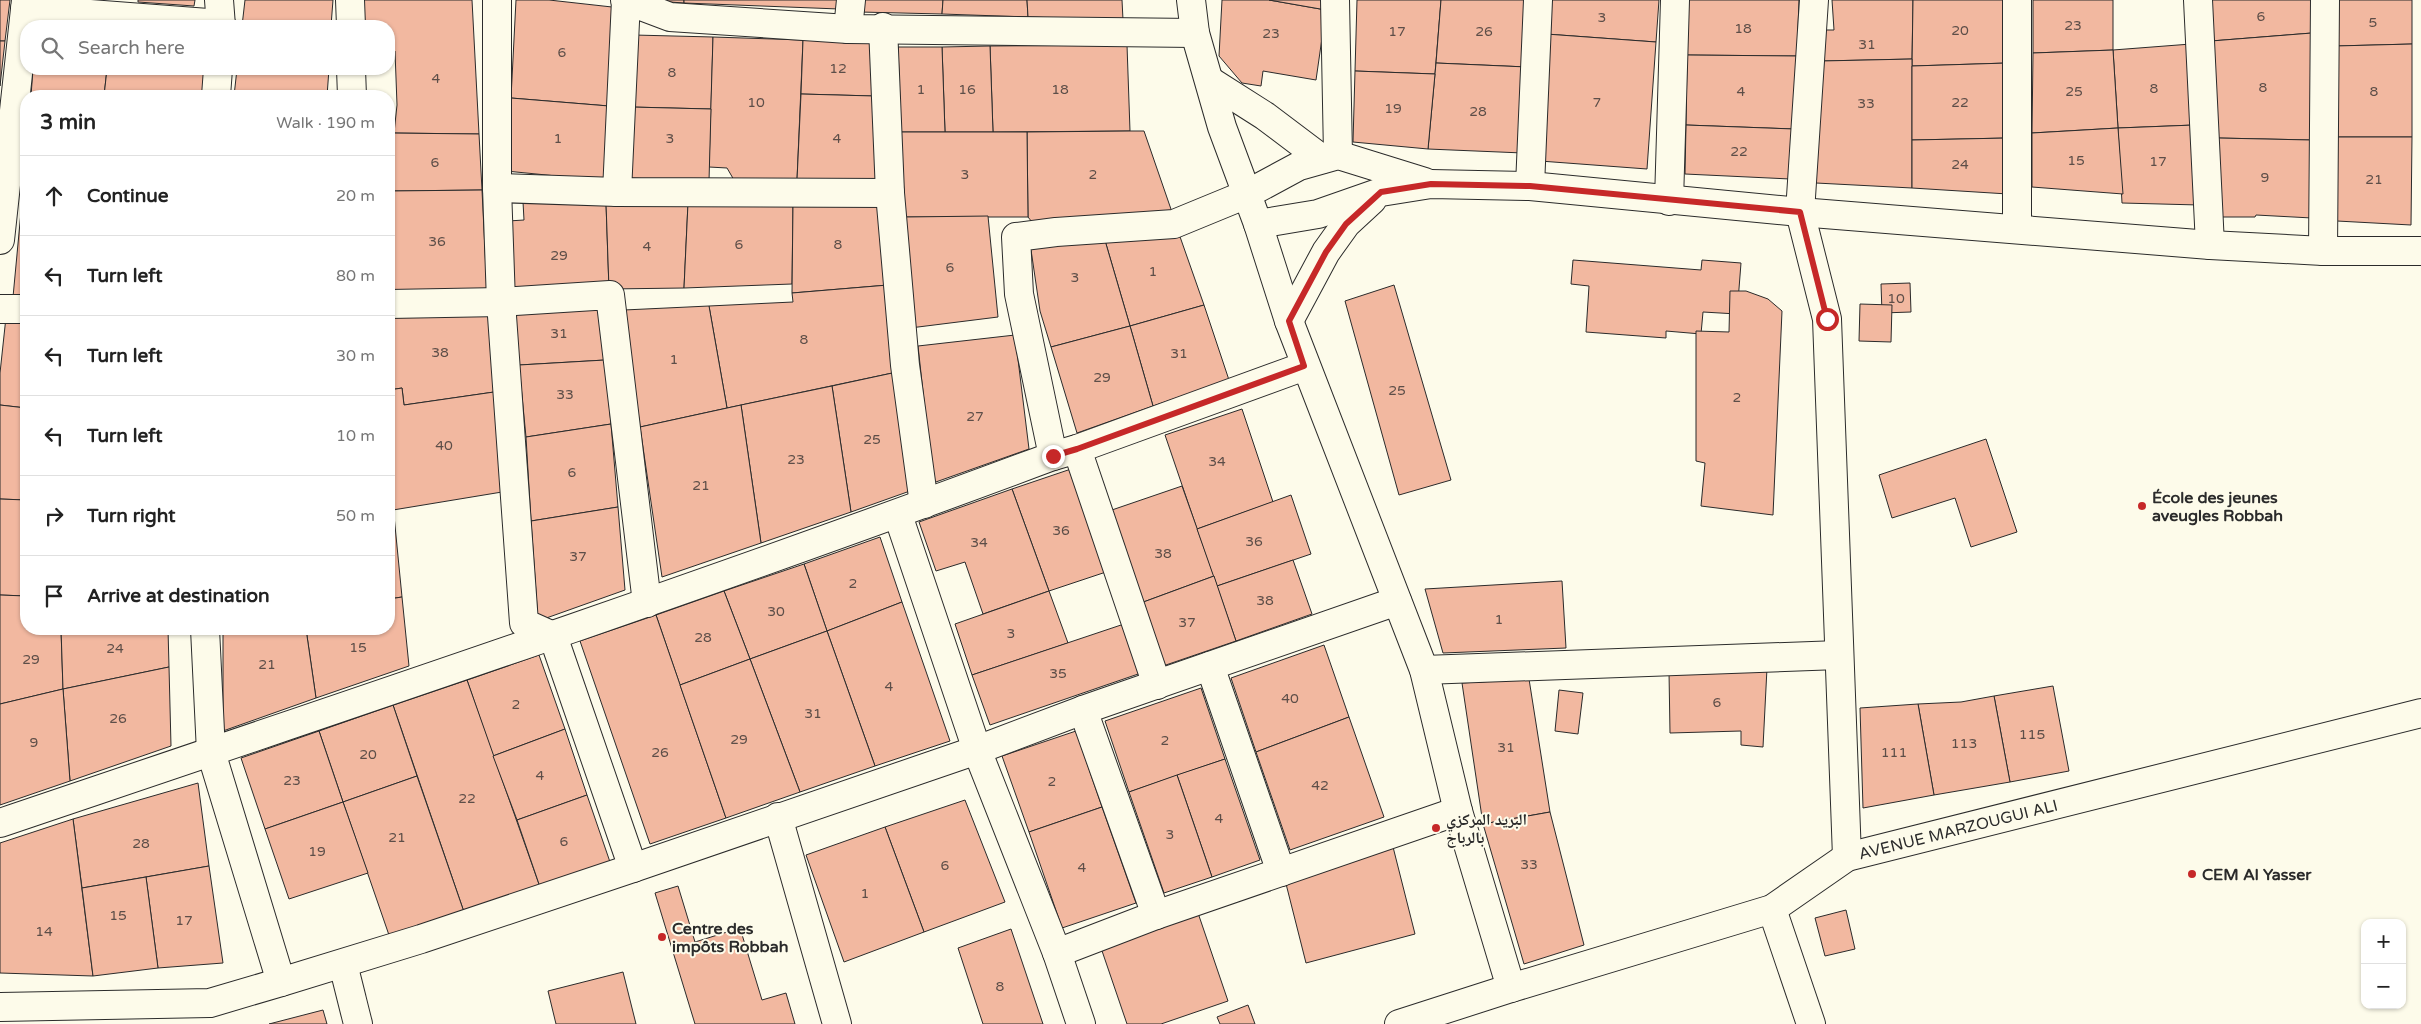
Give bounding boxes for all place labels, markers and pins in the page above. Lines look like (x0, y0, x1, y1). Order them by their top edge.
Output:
place label: École des jeunes aveugles Robbah (2152, 488, 2283, 526)
marker: École des jeunes aveugles Robbah (2136, 500, 2148, 512)
place label: البريد المركزي بالرباح (1446, 810, 1527, 848)
marker: البريد المركزي بالرباح (1430, 822, 1442, 834)
place label: CEM Al Yasser (2202, 865, 2312, 885)
marker: CEM Al Yasser (2186, 868, 2198, 880)
place label: Centre des impôts Robbah (672, 919, 788, 957)
marker: Centre des impôts Robbah (656, 931, 668, 943)

